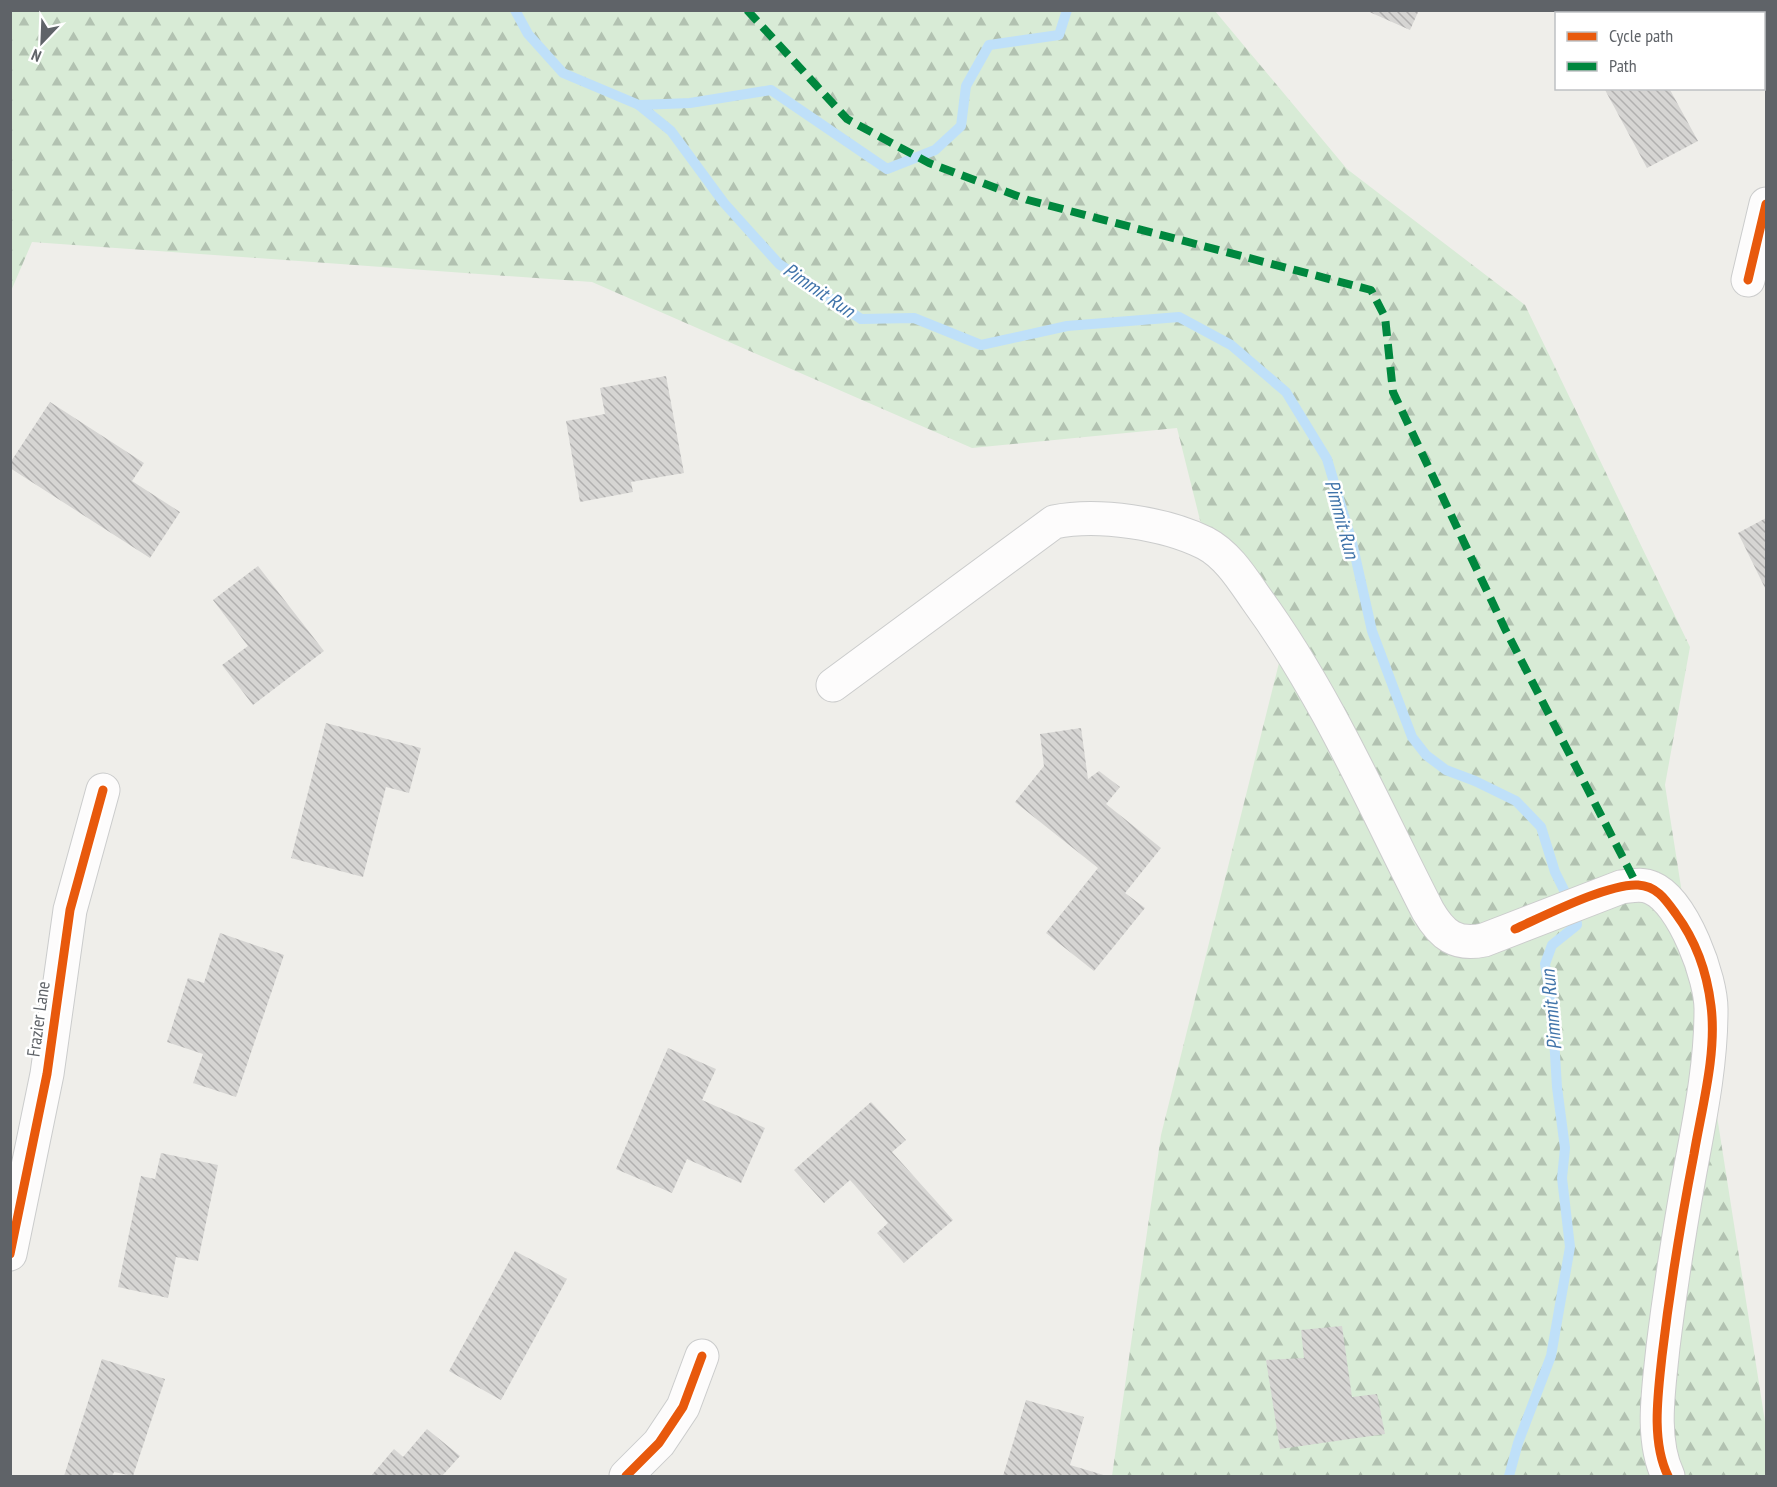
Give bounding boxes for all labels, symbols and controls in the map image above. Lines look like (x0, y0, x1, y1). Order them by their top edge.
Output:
north arrow (12, 12, 72, 72)
legend (1555, 12, 1765, 90)
text: Cycle path (1609, 24, 1673, 47)
text: N (28, 45, 44, 67)
text: Path (1609, 54, 1637, 77)
water label: Pimmit Run (778, 257, 861, 324)
water label: Pimmit Run (1319, 477, 1365, 562)
water label: Pimmit Run (1534, 968, 1567, 1051)
street label: Frazier Lane (21, 980, 55, 1058)

